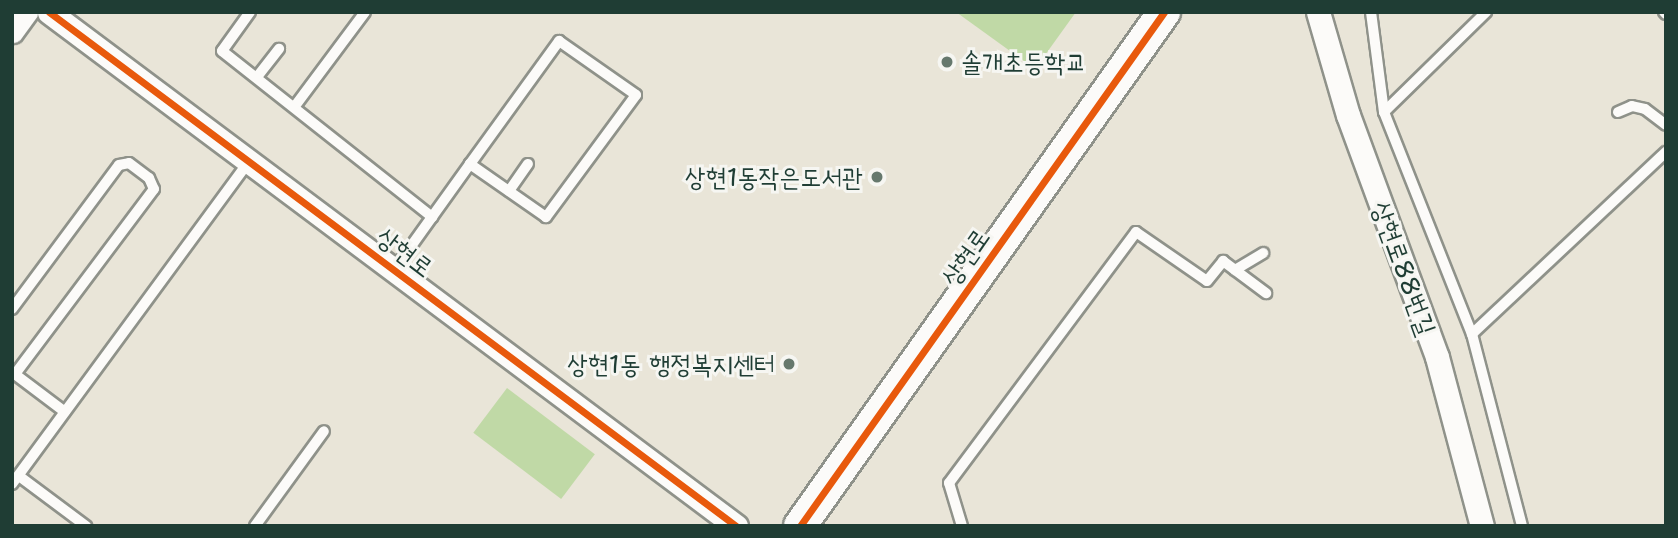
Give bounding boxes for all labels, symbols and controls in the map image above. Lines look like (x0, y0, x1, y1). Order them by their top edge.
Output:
place label: 솔개초등학교 (961, 46, 1087, 78)
marker: 솔개초등학교 (939, 54, 955, 70)
place label: 상현1동작은도서관 (685, 161, 863, 193)
marker: 상현1동작은도서관 (869, 169, 885, 185)
street label: 상현로88번길 (1365, 197, 1443, 339)
street label: 상현로 (371, 221, 439, 283)
street label: 상현로 (934, 222, 996, 292)
place label: 상현1동 행정복지센터 (567, 348, 775, 380)
marker: 상현1동 행정복지센터 (781, 356, 797, 372)

